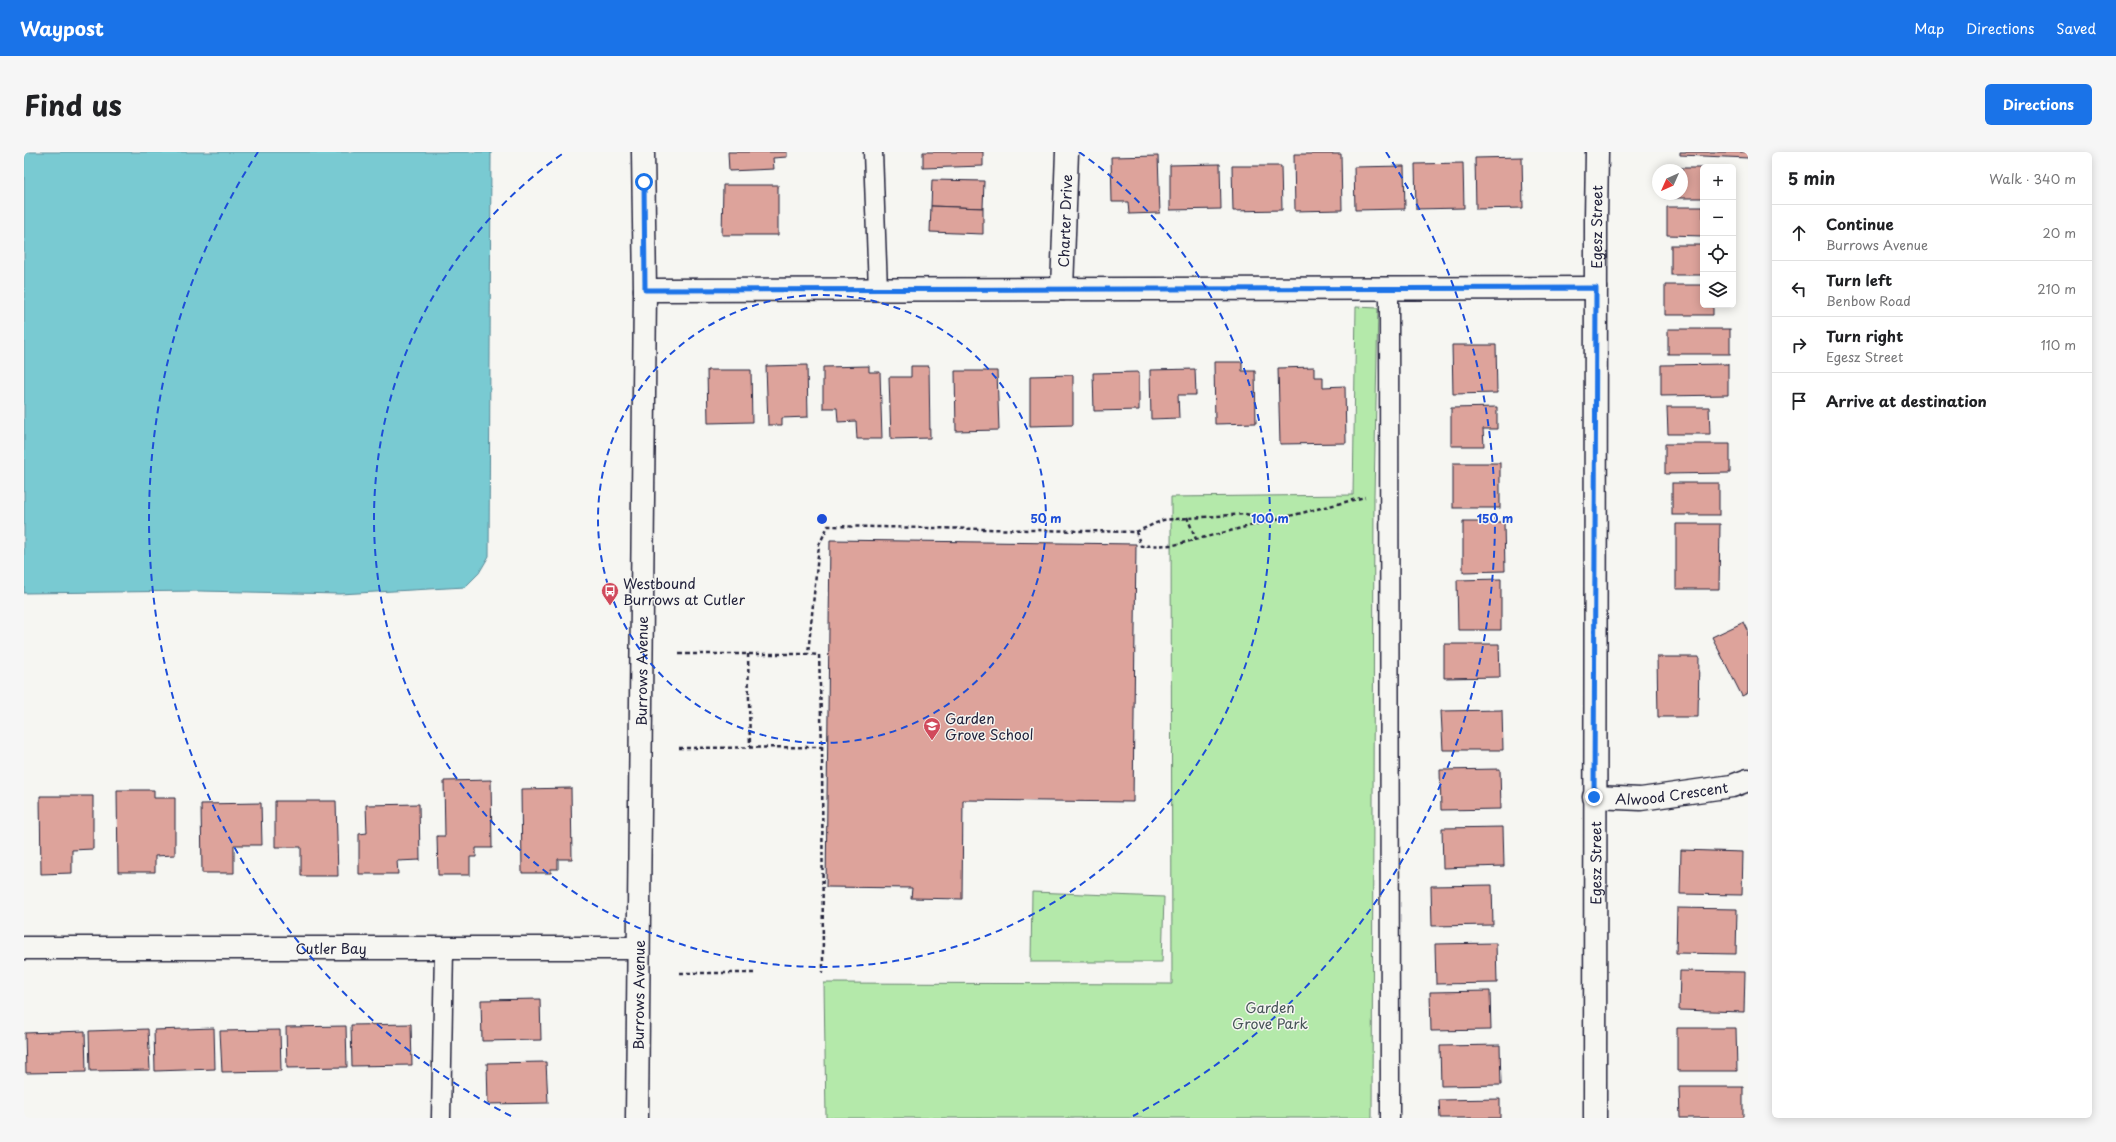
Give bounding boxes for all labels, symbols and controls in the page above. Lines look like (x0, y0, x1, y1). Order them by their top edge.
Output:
text: Waypost (20, 14, 104, 42)
text: Map (1914, 18, 1944, 39)
text: Directions (1966, 18, 2034, 39)
text: Saved (2056, 18, 2096, 39)
text: Find us (24, 83, 122, 126)
button: Directions (1985, 84, 2092, 125)
north arrow (1652, 164, 1688, 200)
map controls (1700, 164, 1736, 308)
button: + (1700, 164, 1736, 200)
text: 5 min (1788, 165, 1835, 191)
text: Walk · 340 m (1989, 169, 2076, 188)
route start (635, 173, 653, 191)
street label: Charter Drive (1052, 174, 1077, 268)
street label: Egesz Street (1585, 185, 1607, 269)
button: − (1700, 200, 1736, 236)
text: Continue (1826, 212, 1894, 235)
icon: ahead (1788, 222, 1810, 244)
text: 20 m (2042, 223, 2076, 242)
text: Burrows Avenue (1826, 235, 1928, 254)
button: locate (1700, 236, 1736, 272)
text: Turn left (1826, 268, 1892, 291)
button: layers (1700, 272, 1736, 308)
icon: left (1788, 278, 1810, 300)
text: 210 m (2037, 279, 2076, 298)
text: Benbow Road (1826, 291, 1911, 310)
text: Turn right (1826, 324, 1903, 347)
icon: right (1788, 334, 1810, 356)
text: 110 m (2041, 335, 2076, 354)
text: Egesz Street (1826, 347, 1903, 366)
text: Arrive at destination (1826, 389, 1987, 412)
icon: arrive (1788, 390, 1810, 412)
text: 50 m (1030, 509, 1062, 527)
text: 100 m (1251, 509, 1289, 527)
text: 150 m (1477, 509, 1513, 527)
centre of rings (815, 512, 829, 526)
place label: Westbound Burrows at Cutler (623, 573, 746, 610)
bus stop icon: Westbound Burrows at Cutler (600, 581, 620, 606)
street label: Burrows Avenue (630, 616, 652, 726)
place label: Garden Grove School (945, 708, 1034, 745)
school or university icon: Garden Grove School (922, 716, 942, 741)
street label: Alwood Crescent (1615, 776, 1729, 810)
route end (1585, 788, 1603, 806)
street label: Egesz Street (1585, 821, 1606, 905)
street label: Cutler Bay (295, 938, 367, 959)
street label: Burrows Avenue (627, 940, 649, 1050)
park label: Garden Grove Park (1232, 997, 1308, 1034)

